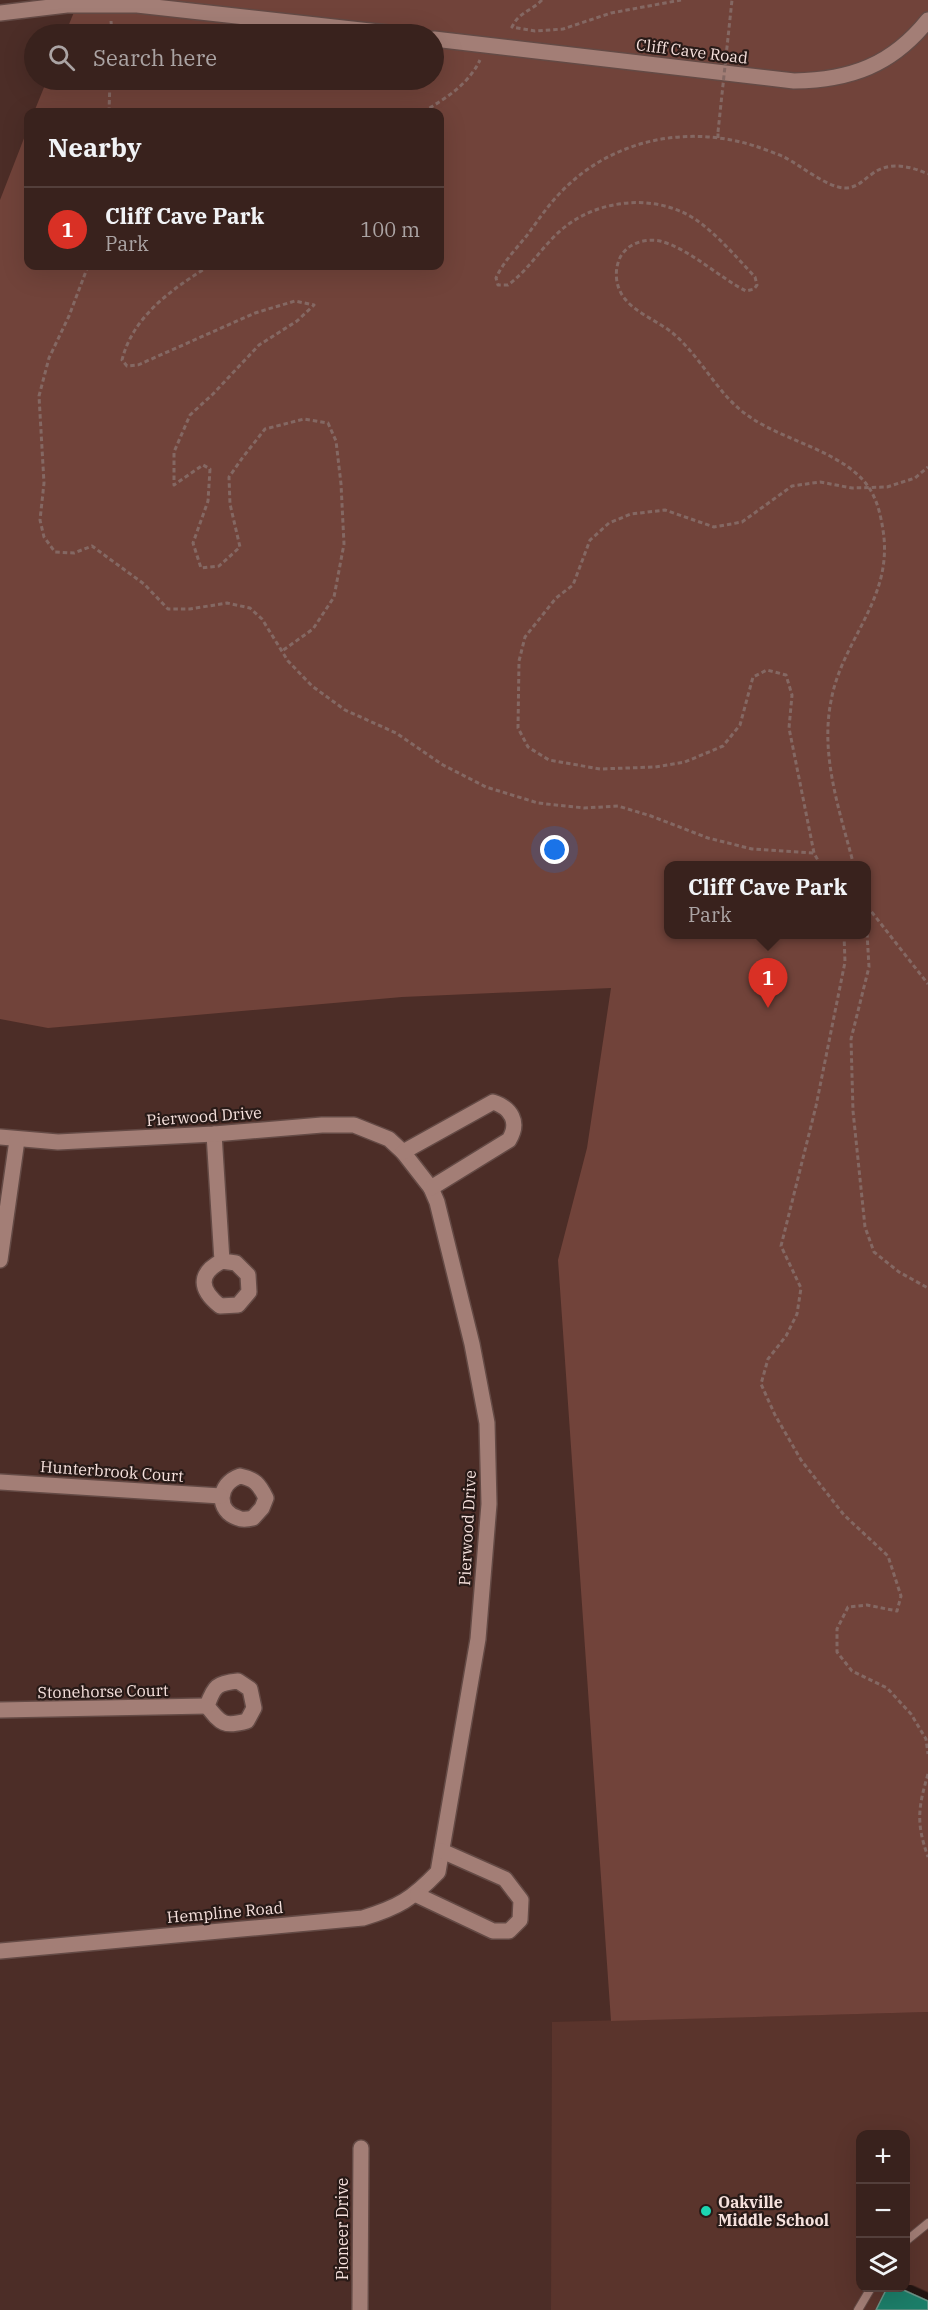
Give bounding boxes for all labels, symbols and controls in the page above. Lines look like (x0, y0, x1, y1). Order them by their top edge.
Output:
search box (24, 24, 444, 90)
street label: Cliff Cave Road (635, 34, 749, 68)
icon: search (45, 41, 78, 74)
text: Search here (93, 43, 217, 72)
text: Nearby (48, 130, 142, 164)
text: Cliff Cave Park (105, 201, 264, 230)
text: 1 (62, 216, 74, 243)
text: 100 m (360, 216, 420, 243)
text: Park (105, 230, 149, 257)
your location (540, 835, 569, 864)
popup (664, 861, 871, 939)
text: Cliff Cave Park (688, 872, 847, 901)
text: Park (688, 901, 732, 928)
pin: 1 (748, 958, 788, 1008)
street label: Pierwood Drive (146, 1102, 262, 1130)
street label: Hunterbrook Court (39, 1456, 185, 1486)
street label: Pierwood Drive (454, 1470, 480, 1586)
street label: Stonehorse Court (37, 1680, 169, 1702)
street label: Hempline Road (166, 1897, 284, 1927)
map controls (856, 2130, 910, 2292)
button: + (856, 2130, 910, 2184)
street label: Pioneer Drive (332, 2178, 352, 2280)
button: − (856, 2184, 910, 2238)
place label: Oakville Middle School (718, 2192, 829, 2230)
marker: Oakville Middle School (699, 2204, 713, 2218)
button: layers (856, 2238, 910, 2292)

